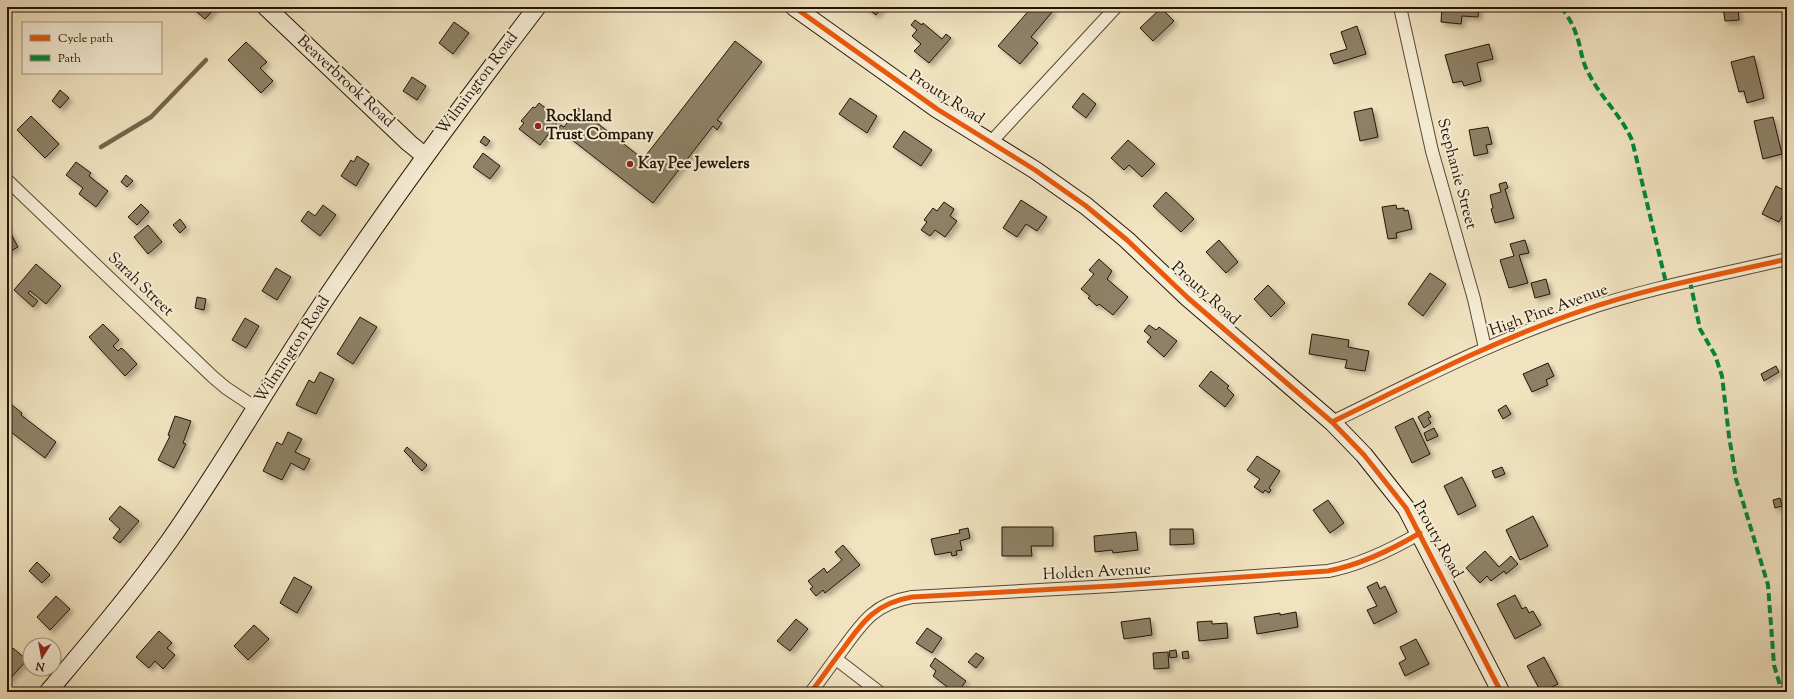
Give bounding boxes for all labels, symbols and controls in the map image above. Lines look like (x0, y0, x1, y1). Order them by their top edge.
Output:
legend (22, 22, 162, 74)
street label: Wilmington Road (432, 28, 524, 140)
text: Cycle path (58, 30, 113, 48)
street label: Beaverbrook Road (291, 31, 399, 133)
text: Path (58, 50, 81, 68)
street label: Prouty Road (904, 65, 988, 131)
place label: Rockland Trust Company (546, 106, 654, 147)
street label: Stephanie Street (1430, 116, 1482, 233)
marker: Rockland Trust Company (533, 121, 543, 131)
place label: Kay Pee Jewelers (638, 153, 750, 176)
marker: Kay Pee Jewelers (625, 159, 635, 169)
street label: Sarah Street (102, 247, 179, 323)
street label: Prouty Road (1166, 257, 1244, 331)
street label: High Pine Avenue (1486, 279, 1612, 343)
street label: Wilmington Road (250, 292, 336, 408)
street label: Prouty Road (1406, 497, 1468, 583)
street label: Holden Avenue (1042, 559, 1152, 587)
north arrow (22, 637, 62, 677)
text: N (34, 657, 47, 675)

